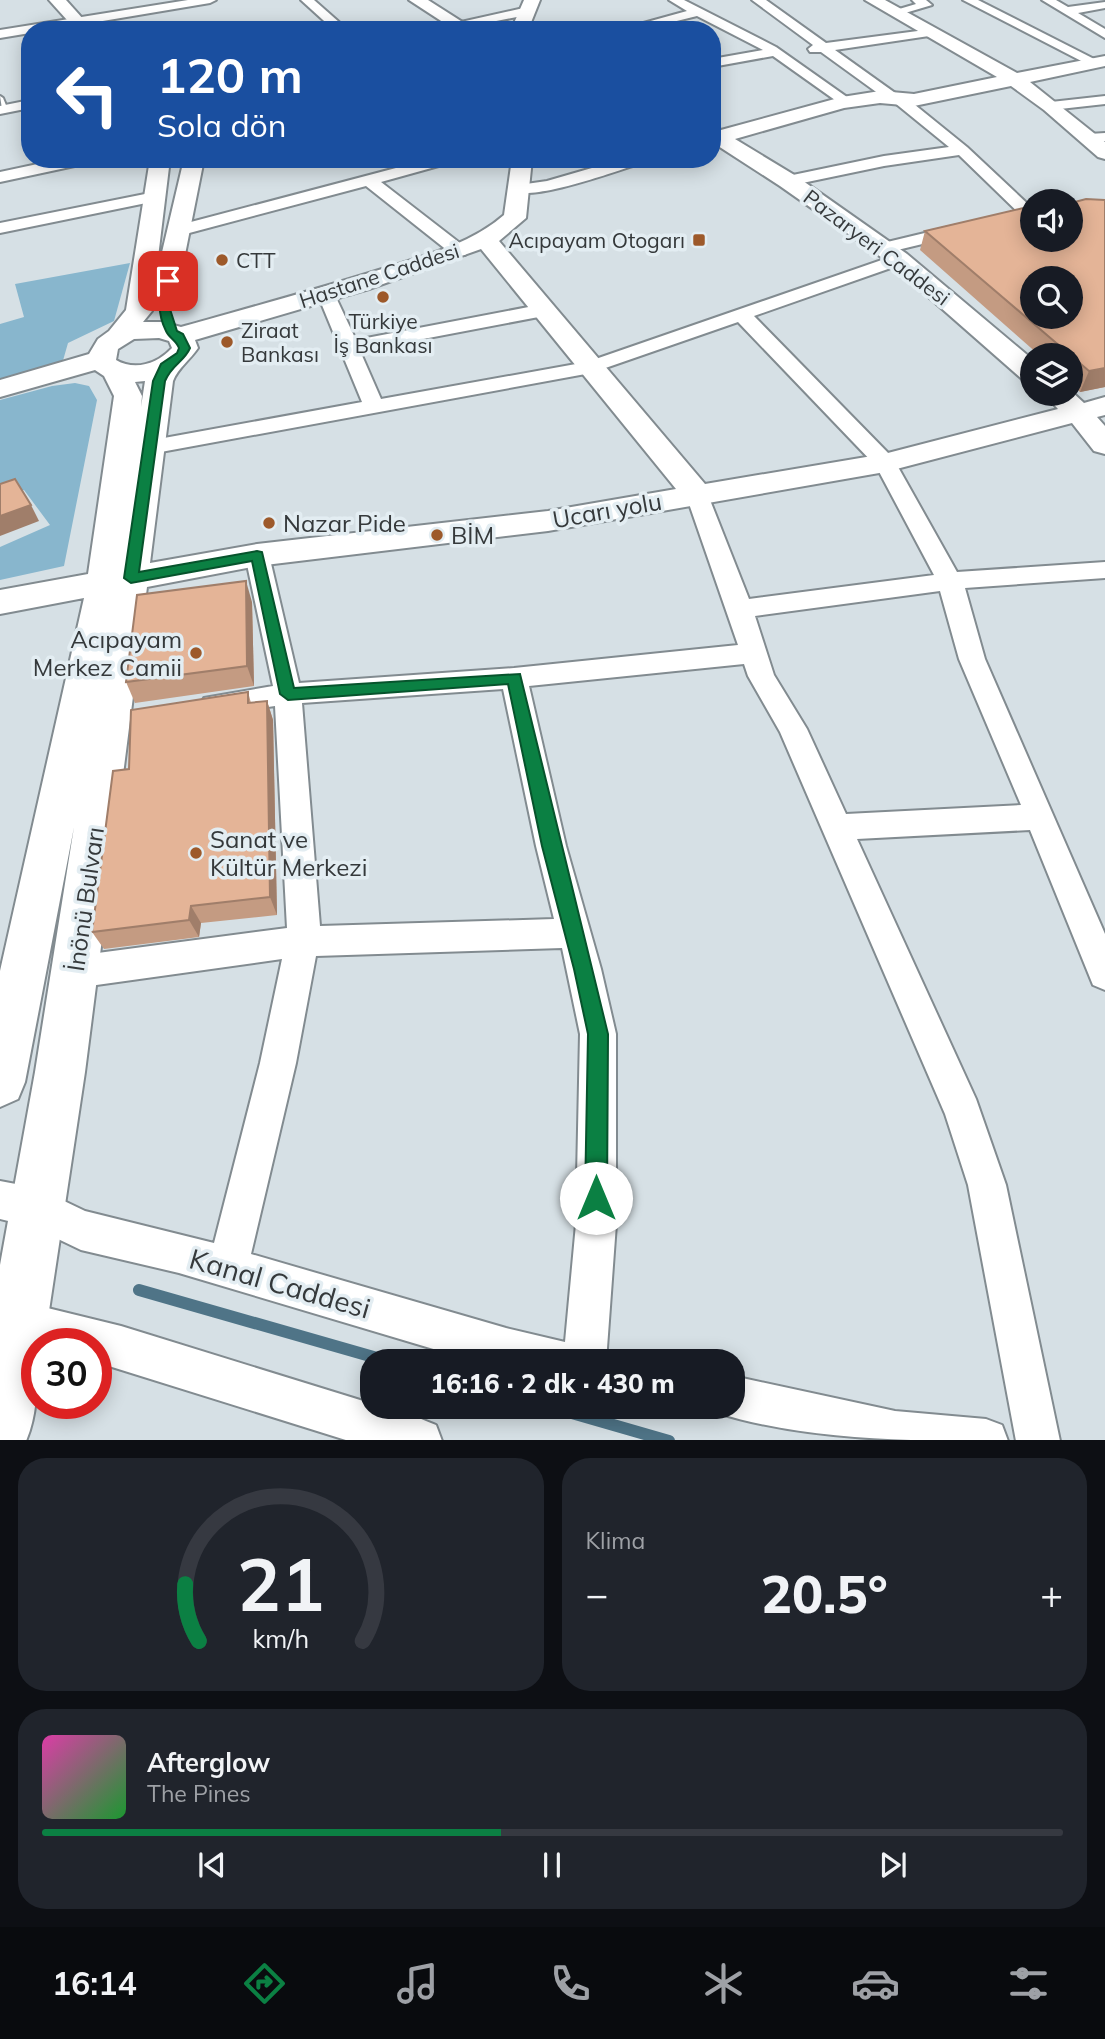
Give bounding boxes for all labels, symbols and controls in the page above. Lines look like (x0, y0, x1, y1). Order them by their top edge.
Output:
text: 120 m (157, 44, 303, 105)
icon: left (42, 49, 133, 140)
text: Sola dön (157, 105, 287, 145)
street label: Pazaryeri Caddesi (799, 183, 955, 311)
map controls (1020, 189, 1083, 406)
button: sound (1020, 189, 1083, 252)
place label: Acıpayam Otogarı (508, 227, 685, 253)
marker: Acıpayam Otogarı (691, 232, 707, 248)
street label: Hastane Caddesi (296, 237, 462, 313)
place label: CTT (236, 247, 276, 273)
pin (138, 251, 198, 311)
marker: CTT (214, 252, 230, 268)
icon: arrive (149, 262, 187, 300)
button: search (1020, 266, 1083, 329)
marker: Türkiye İş Bankası (375, 289, 391, 305)
place label: Türkiye İş Bankası (333, 308, 433, 358)
place label: Ziraat Bankası (241, 317, 319, 367)
marker: Ziraat Bankası (219, 334, 235, 350)
button: layers (1020, 343, 1083, 406)
street label: Ucarı yolu (550, 486, 664, 534)
place label: Nazar Pide (283, 508, 406, 538)
marker: Nazar Pide (261, 515, 277, 531)
place label: BİM (451, 520, 494, 550)
marker: BİM (429, 527, 445, 543)
place label: Acıpayam Merkez Camii (33, 624, 182, 682)
marker: Acıpayam Merkez Camii (188, 645, 204, 661)
place label: Sanat ve Kültür Merkezi (210, 824, 367, 882)
street label: İnönü Bulvarı (60, 825, 110, 973)
marker: Sanat ve Kültür Merkezi (188, 845, 204, 861)
position arrow (559, 1161, 633, 1235)
street label: Kanal Caddesi (185, 1240, 375, 1326)
speed limit sign: 30 (21, 1328, 112, 1419)
text: 16:16 · 2 dk · 430 m (430, 1367, 675, 1400)
text: Klima (586, 1526, 645, 1555)
text: 21 (237, 1538, 324, 1629)
text: 20.5° (761, 1561, 888, 1626)
text: − (586, 1570, 608, 1618)
text: + (1040, 1570, 1063, 1618)
text: km/h (252, 1622, 309, 1653)
text: Afterglow (147, 1746, 270, 1779)
text: The Pines (147, 1779, 251, 1808)
icon: previous (193, 1846, 231, 1884)
icon: pause (533, 1846, 571, 1884)
icon: next (874, 1846, 912, 1884)
icon: directions (240, 1959, 289, 2008)
icon: music (393, 1959, 442, 2008)
icon: phone (546, 1959, 595, 2008)
icon: climate (699, 1959, 748, 2008)
icon: car (851, 1959, 900, 2008)
icon: filters (1004, 1959, 1053, 2008)
text: 16:14 (52, 1963, 137, 2003)

